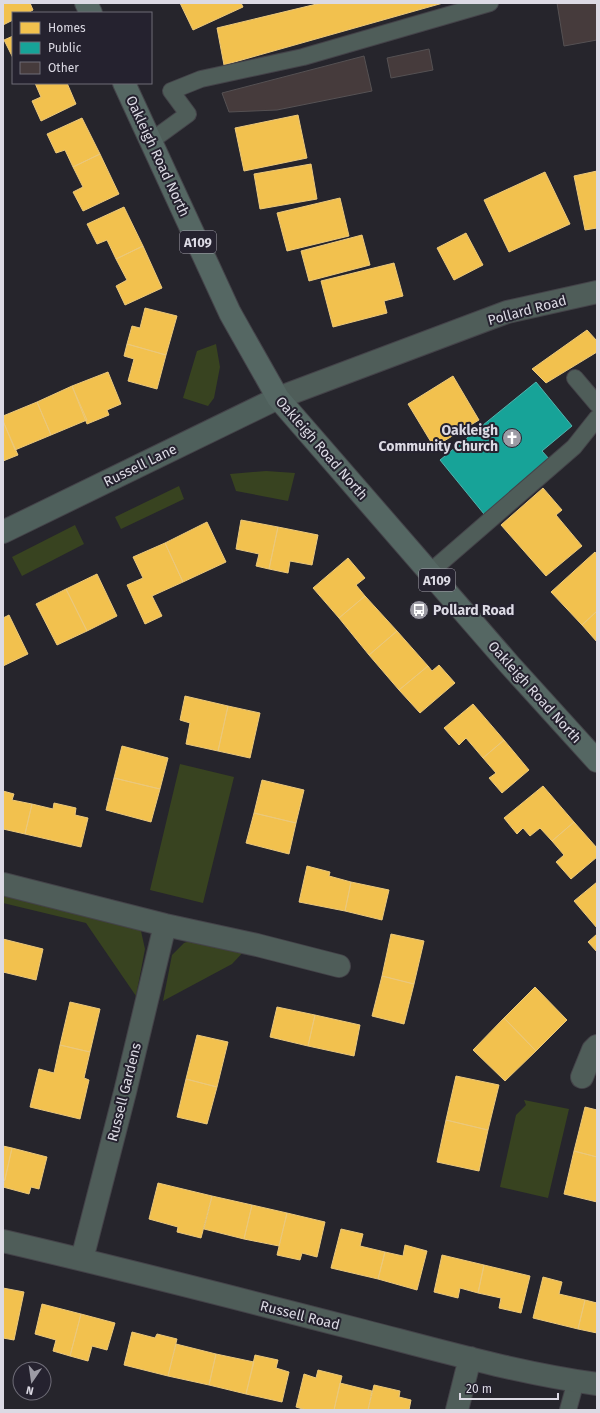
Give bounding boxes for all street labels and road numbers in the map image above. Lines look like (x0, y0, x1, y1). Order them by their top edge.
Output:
street label: Oakleigh Road North (122, 93, 193, 219)
road number: A109 (180, 231, 216, 253)
street label: Pollard Road (486, 292, 568, 329)
street label: Oakleigh Road North (272, 393, 371, 504)
street label: Russell Lane (101, 440, 180, 490)
road number: A109 (419, 569, 455, 591)
street label: Oakleigh Road North (484, 638, 585, 747)
street label: Russell Gardens (104, 1040, 145, 1143)
street label: Russell Road (258, 1297, 341, 1334)

